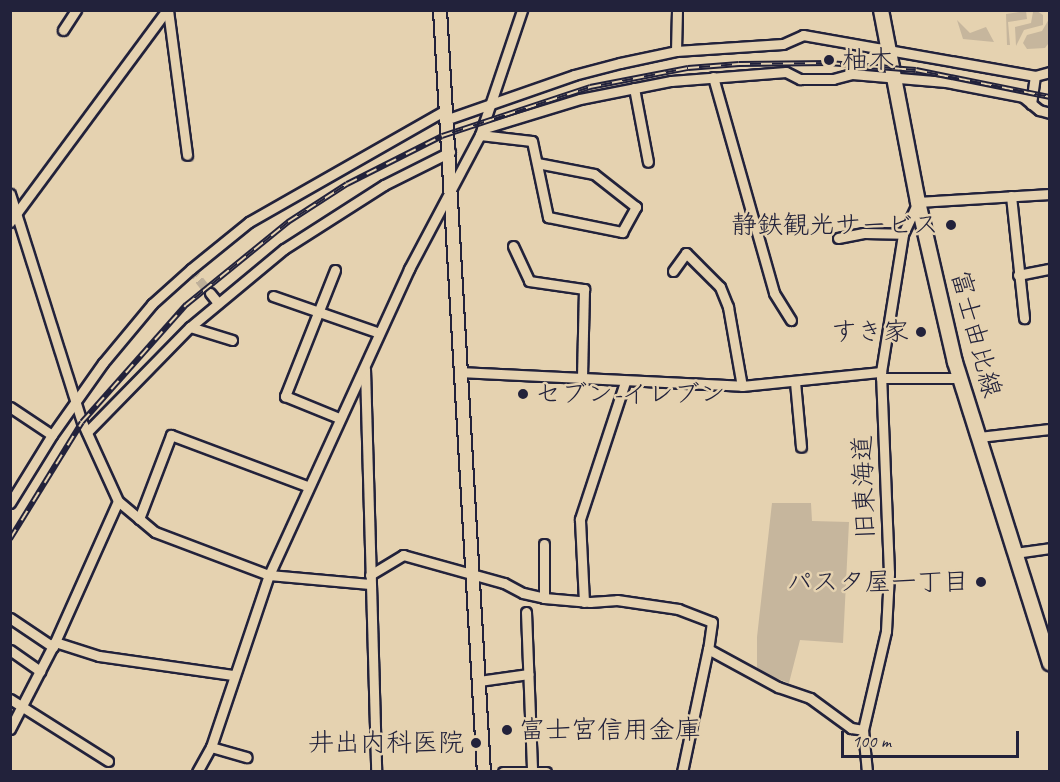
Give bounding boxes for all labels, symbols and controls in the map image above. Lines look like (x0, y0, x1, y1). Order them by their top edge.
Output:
place label: 柚木 (842, 44, 894, 76)
marker: 柚木 (820, 51, 838, 69)
place label: 静鉄観光サービス (731, 209, 939, 241)
marker: 静鉄観光サービス (944, 218, 958, 232)
street label: 富士由比線 (944, 267, 1008, 401)
place label: すき家 (831, 316, 909, 348)
marker: すき家 (914, 325, 928, 339)
place label: セブン-イレブン (535, 378, 725, 410)
marker: セブン-イレブン (516, 387, 530, 401)
street label: 旧東海道 (847, 434, 881, 540)
place label: パスタ屋一丁目 (787, 566, 969, 598)
marker: パスタ屋一丁目 (974, 575, 988, 589)
place label: 富士宮信用金庫 (519, 714, 701, 746)
scale bar (844, 719, 1022, 757)
marker: 富士宮信用金庫 (500, 723, 514, 737)
place label: 井出内科医院 (308, 727, 464, 759)
text: 100 m (852, 730, 891, 752)
marker: 井出内科医院 (469, 736, 483, 750)

